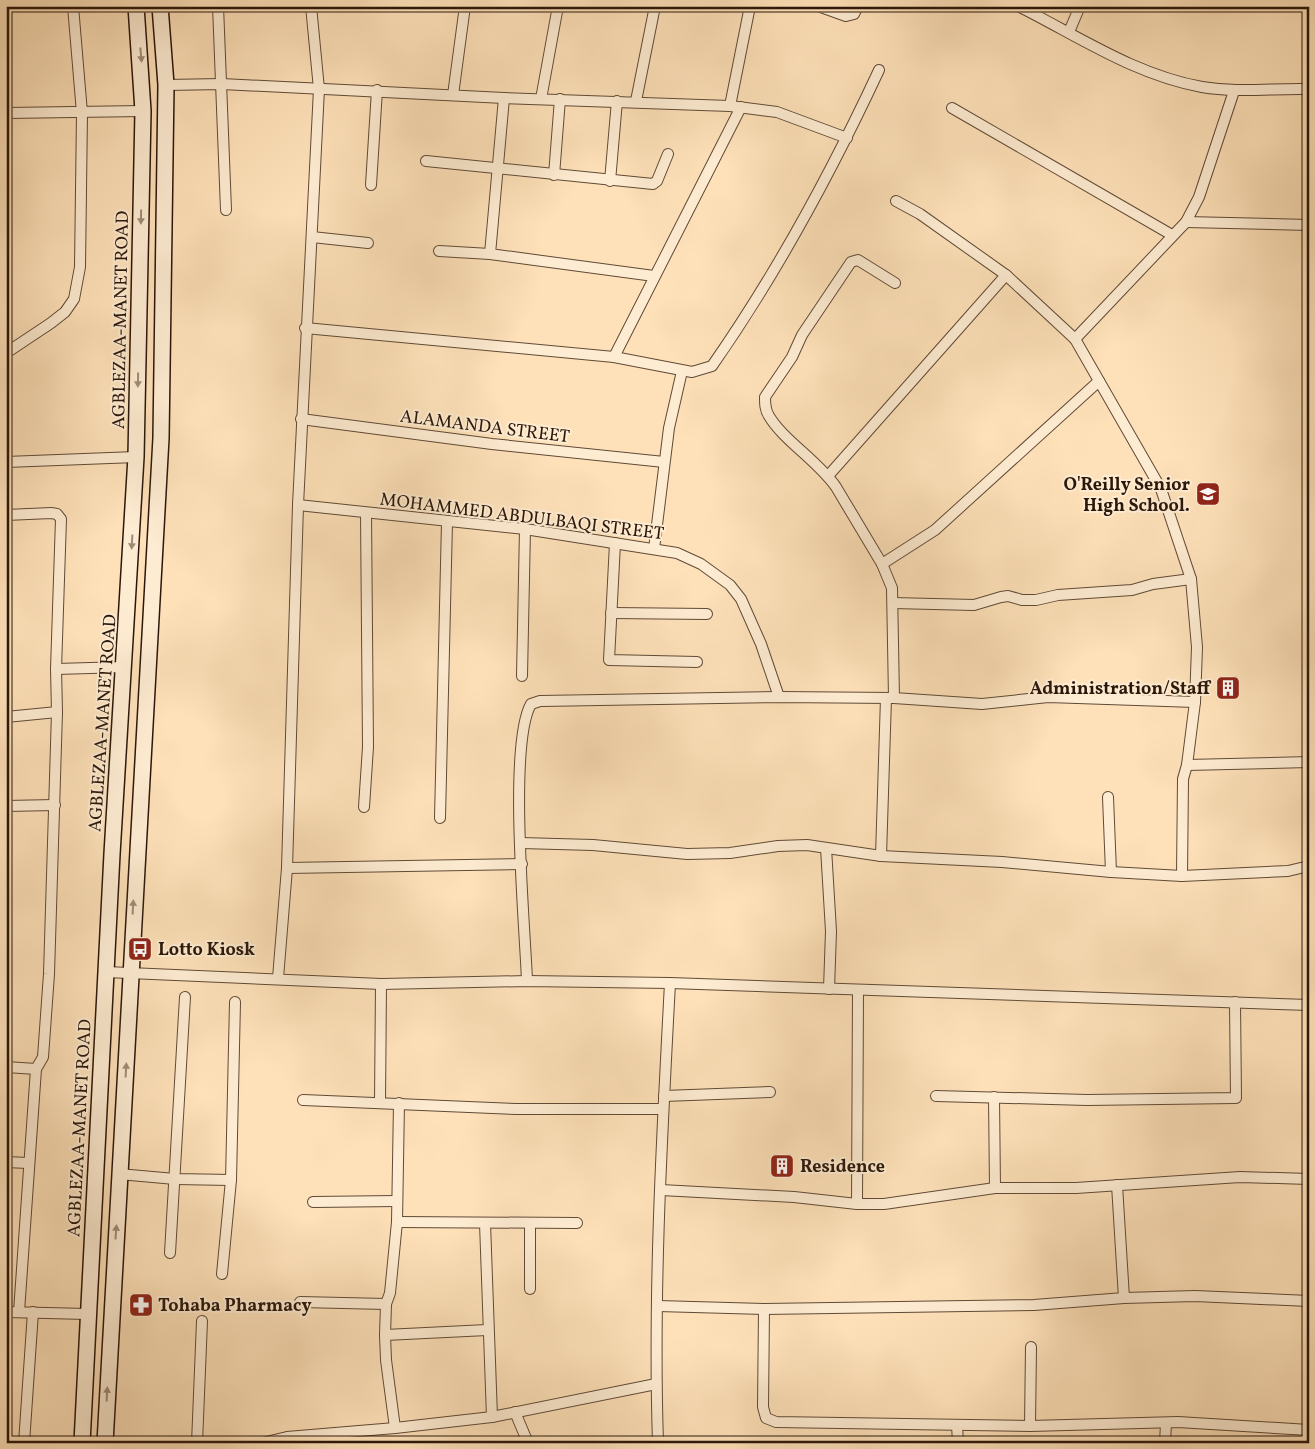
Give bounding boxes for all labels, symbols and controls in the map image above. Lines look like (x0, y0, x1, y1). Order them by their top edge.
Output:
one-way arrow (137, 47, 145, 63)
one-way arrow (137, 209, 145, 225)
street label: AGBLEZAA-MANET ROAD (107, 211, 136, 429)
one-way arrow (134, 372, 142, 388)
street label: ALAMANDA STREET (399, 405, 571, 450)
place label: O'Reilly Senior High School. (1063, 473, 1190, 519)
school or university icon: O'Reilly Senior High School. (1195, 481, 1221, 507)
street label: MOHAMMED ABDULBAQI STREET (378, 488, 666, 547)
one-way arrow (127, 534, 135, 550)
street label: AGBLEZAA-MANET ROAD (83, 613, 124, 833)
building icon: Administration/Staff (1215, 675, 1241, 701)
place label: Administration/Staff (1030, 677, 1212, 702)
one-way arrow (130, 899, 138, 915)
bus stop icon: Lotto Kiosk (127, 936, 153, 962)
place label: Lotto Kiosk (158, 938, 255, 963)
street label: AGBLEZAA-MANET ROAD (62, 1018, 99, 1238)
one-way arrow (122, 1061, 130, 1077)
building icon: Residence (769, 1153, 795, 1179)
place label: Residence (800, 1155, 885, 1180)
one-way arrow (112, 1224, 120, 1240)
pharmacy icon: Tohaba Pharmacy (128, 1292, 154, 1318)
place label: Tohaba Pharmacy (158, 1294, 312, 1319)
one-way arrow (104, 1386, 112, 1402)

